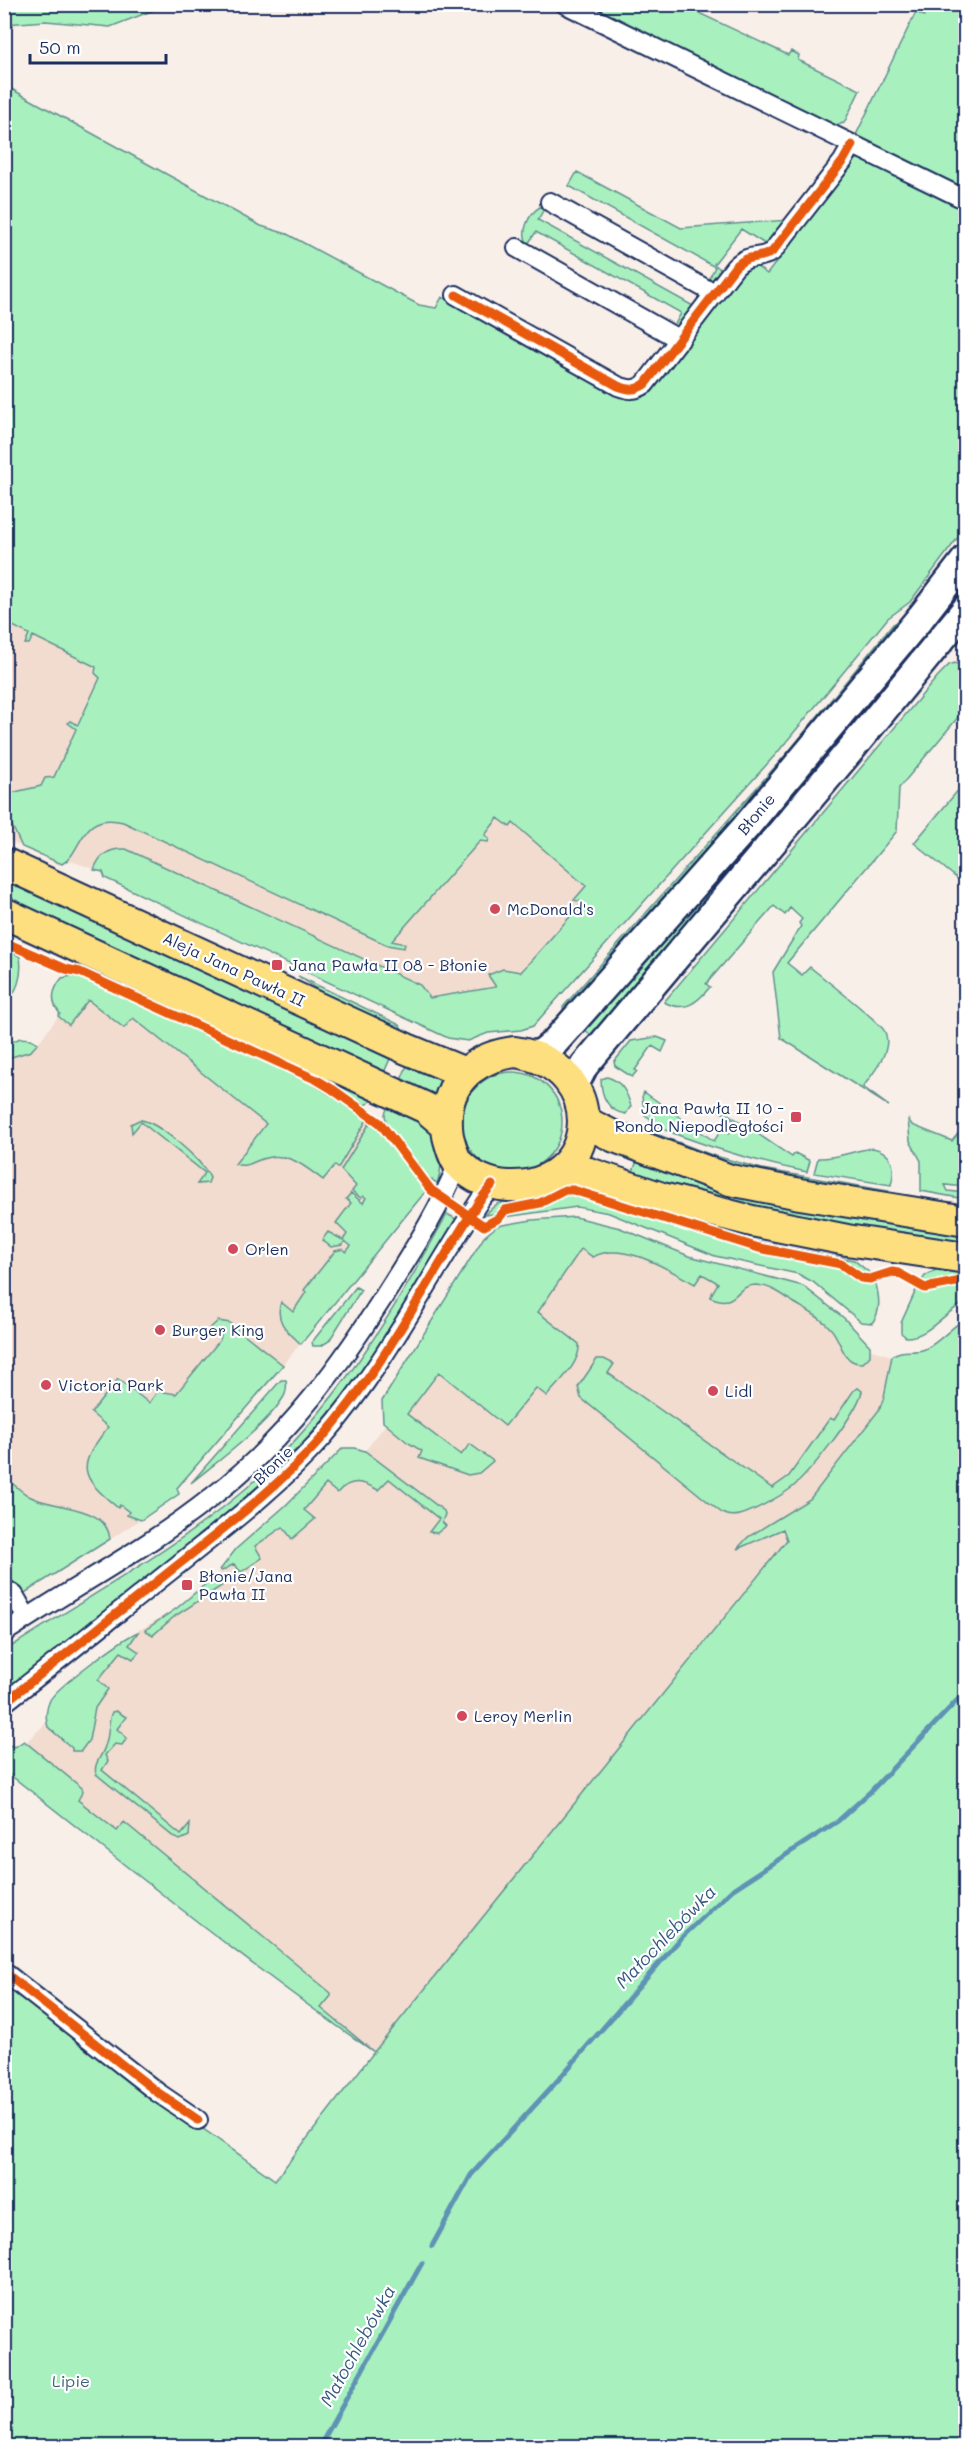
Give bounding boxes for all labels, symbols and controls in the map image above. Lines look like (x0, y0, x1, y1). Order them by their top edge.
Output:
scale bar (30, 27, 166, 65)
text: 50 m (39, 35, 81, 59)
street label: Błonie (732, 789, 779, 839)
place label: McDonald's (507, 898, 594, 919)
marker: McDonald's (488, 902, 502, 916)
street label: Aleja Jana Pawła II (160, 926, 309, 1011)
place label: Jana Pawła II 08 - Błonie (289, 954, 488, 975)
marker: Jana Pawła II 08 - Błonie (270, 958, 284, 972)
place label: Jana Pawła II 10 - Rondo Niepodległości (615, 1097, 784, 1136)
marker: Jana Pawła II 10 - Rondo Niepodległości (789, 1110, 803, 1124)
place label: Orlen (245, 1238, 289, 1259)
marker: Orlen (226, 1242, 240, 1256)
place label: Burger King (172, 1319, 264, 1340)
marker: Burger King (153, 1323, 167, 1337)
place label: Victoria Park (58, 1374, 163, 1395)
marker: Victoria Park (39, 1378, 53, 1392)
place label: Lidl (725, 1380, 752, 1401)
marker: Lidl (706, 1384, 720, 1398)
street label: Błonie (248, 1440, 297, 1489)
place label: Błonie/Jana Pawła II (199, 1565, 293, 1604)
marker: Błonie/Jana Pawła II (180, 1578, 194, 1592)
place label: Leroy Merlin (474, 1705, 572, 1726)
marker: Leroy Merlin (455, 1709, 469, 1723)
water label: Małochlebówka (610, 1879, 721, 1993)
water label: Małochlebówka (314, 2281, 400, 2410)
park label: Lipie (52, 2370, 90, 2391)

